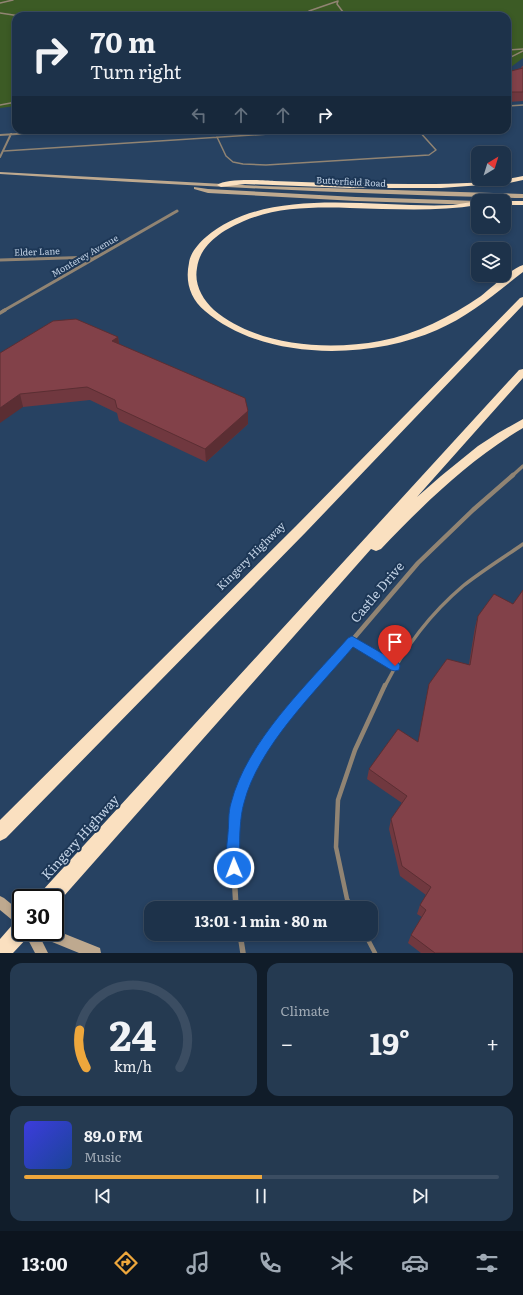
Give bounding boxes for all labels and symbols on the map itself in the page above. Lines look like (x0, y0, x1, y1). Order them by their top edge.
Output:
north arrow (471, 146, 511, 186)
street label: Butterfield Road (316, 172, 387, 190)
street label: Monterey Avenue (48, 230, 121, 280)
street label: Elder Lane (14, 243, 60, 259)
street label: Kingery Highway (212, 517, 289, 593)
street label: Castle Drive (345, 557, 408, 626)
pin (378, 625, 412, 666)
street label: Kingery Highway (36, 790, 123, 883)
position arrow (213, 847, 255, 889)
speed limit sign: 30 (12, 889, 64, 941)

